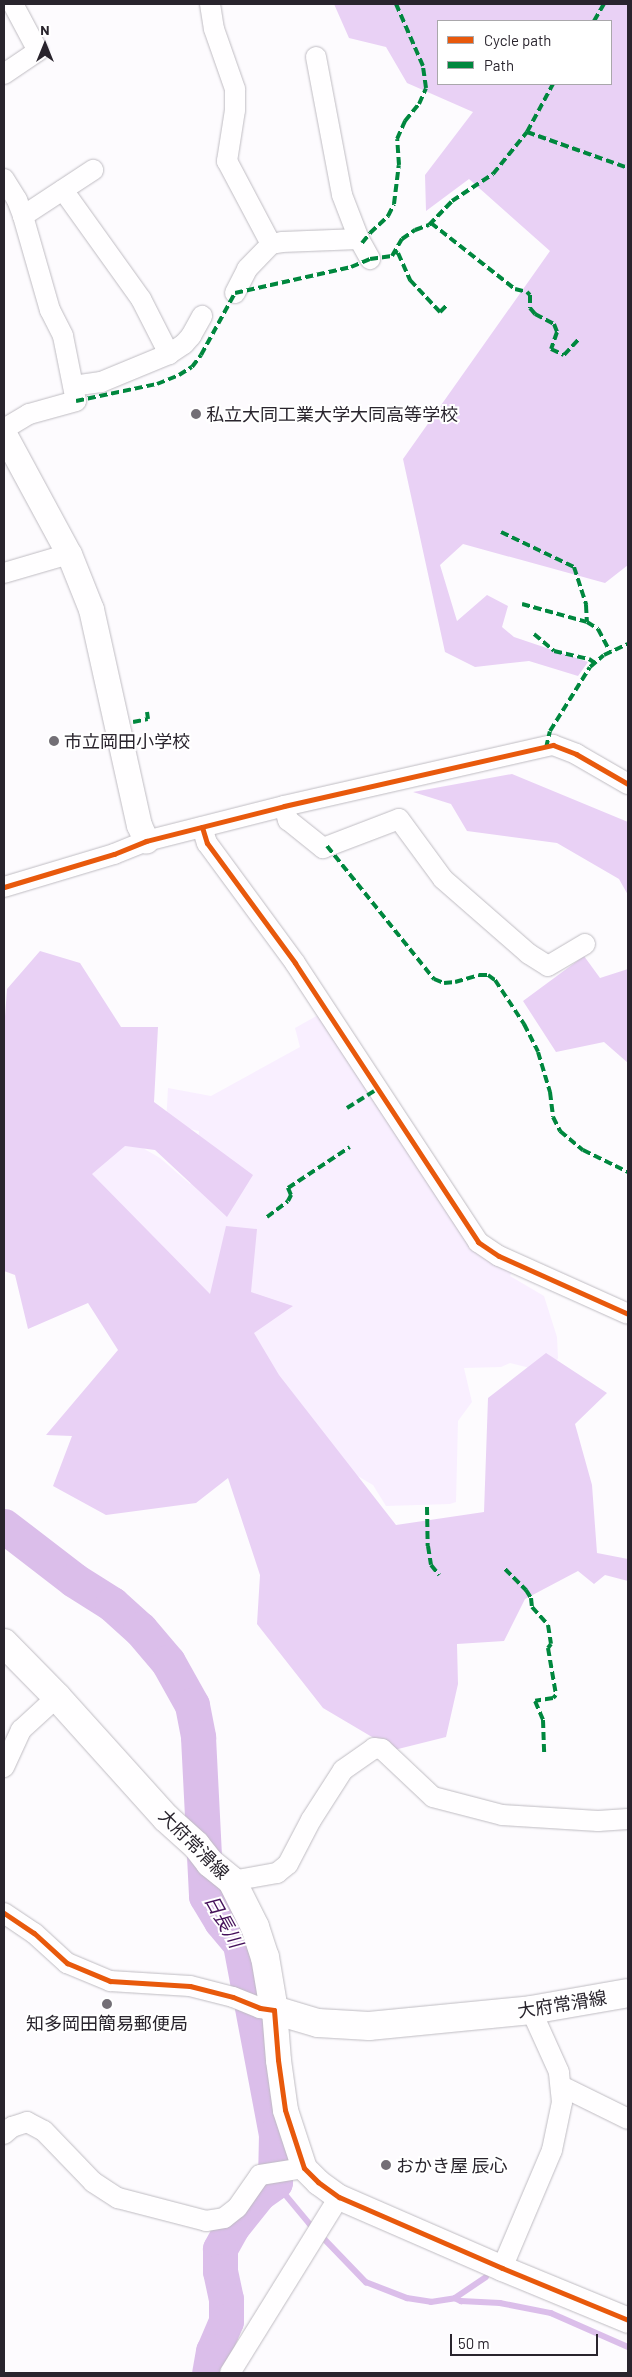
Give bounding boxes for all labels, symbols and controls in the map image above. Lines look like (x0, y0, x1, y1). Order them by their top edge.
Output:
north arrow (20, 20, 70, 70)
legend (437, 20, 612, 85)
text: N (40, 21, 50, 38)
text: Cycle path (484, 31, 551, 49)
text: Path (484, 56, 514, 74)
place label: 私立大同工業大学大同高等学校 (206, 403, 458, 425)
marker: 私立大同工業大学大同高等学校 (190, 408, 202, 420)
place label: 市立岡田小学校 (64, 730, 190, 752)
marker: 市立岡田小学校 (48, 735, 60, 747)
street label: 大府常滑線 (155, 1805, 233, 1883)
water label: 日長川 (200, 1891, 248, 1951)
street label: 大府常滑線 (516, 1986, 608, 2022)
marker: 知多岡田簡易郵便局 (101, 1998, 113, 2010)
place label: 知多岡田簡易郵便局 (26, 2012, 188, 2034)
place label: おかき屋 辰心 (396, 2154, 508, 2176)
marker: おかき屋 辰心 (380, 2159, 392, 2171)
scale bar (452, 2324, 600, 2356)
text: 50 m (458, 2334, 490, 2352)

